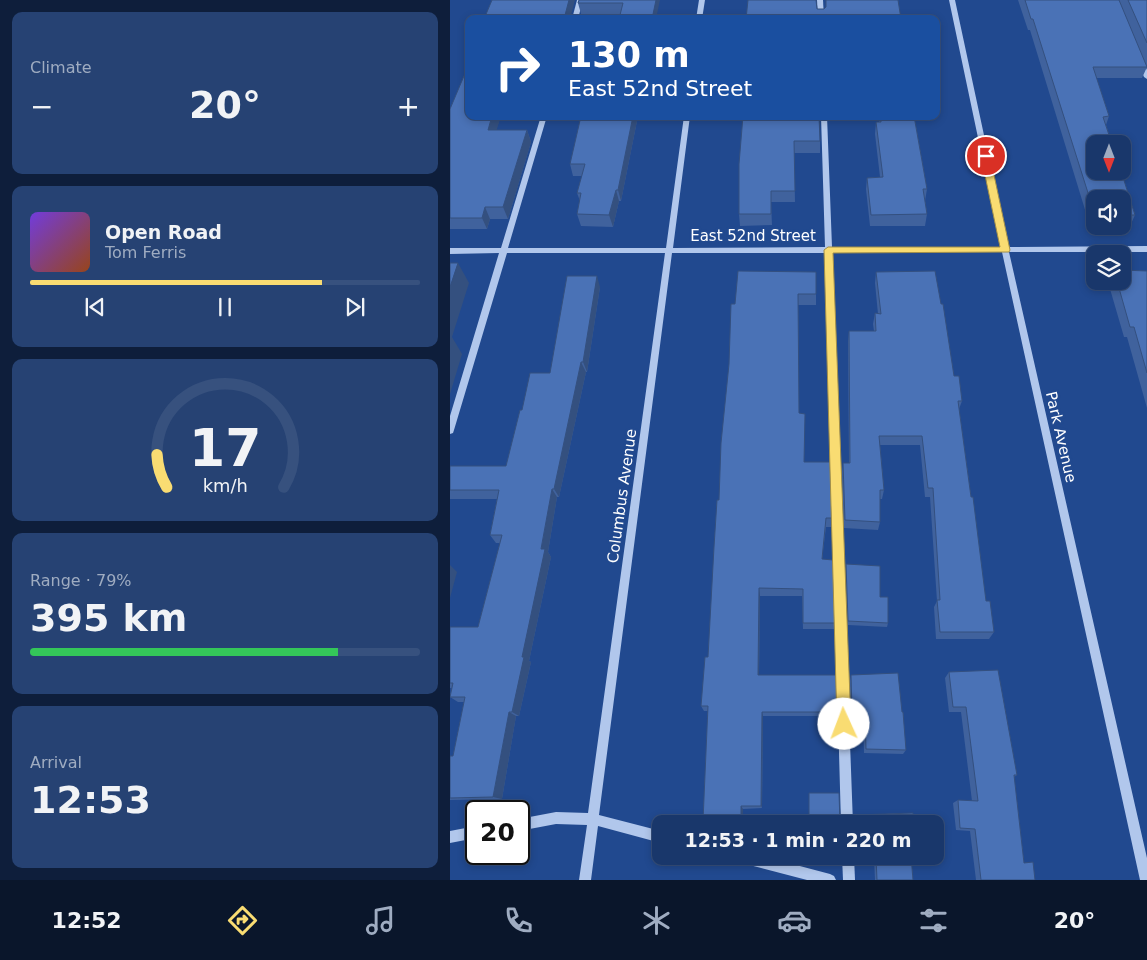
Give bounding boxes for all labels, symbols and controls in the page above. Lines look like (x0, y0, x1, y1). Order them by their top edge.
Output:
icon: right (485, 35, 550, 100)
text: 130 m (568, 35, 690, 75)
text: Climate (30, 58, 92, 77)
text: East 52nd Street (568, 76, 752, 101)
text: 20° (189, 83, 261, 127)
text: − (30, 90, 53, 123)
text: + (397, 90, 420, 123)
pin (965, 135, 1007, 177)
north arrow (1086, 135, 1131, 180)
map controls (1086, 135, 1131, 290)
icon: arrive (972, 142, 1000, 170)
button: sound (1086, 190, 1131, 235)
text: Open Road (105, 221, 222, 243)
street label: East 52nd Street (690, 227, 816, 245)
text: Tom Ferris (105, 243, 186, 262)
button: layers (1086, 245, 1131, 290)
icon: previous (81, 293, 109, 321)
icon: pause (211, 293, 239, 321)
icon: next (341, 293, 369, 321)
street label: Park Avenue (1042, 390, 1080, 484)
text: 17 (189, 418, 261, 478)
street label: Columbus Avenue (604, 428, 640, 564)
text: km/h (202, 475, 248, 496)
text: Range · 79% (30, 571, 132, 590)
text: 395 km (30, 596, 187, 640)
position arrow (817, 697, 869, 749)
text: Arrival (30, 753, 82, 772)
text: 12:53 (30, 778, 151, 822)
speed limit sign: 20 (465, 800, 530, 865)
text: 12:53 · 1 min · 220 m (684, 829, 912, 851)
icon: directions (225, 903, 260, 938)
icon: music (363, 903, 398, 938)
icon: phone (501, 903, 536, 938)
icon: climate (639, 903, 674, 938)
icon: car (777, 903, 812, 938)
icon: filters (916, 903, 951, 938)
text: 12:52 (52, 908, 122, 933)
text: 20° (1054, 908, 1095, 933)

